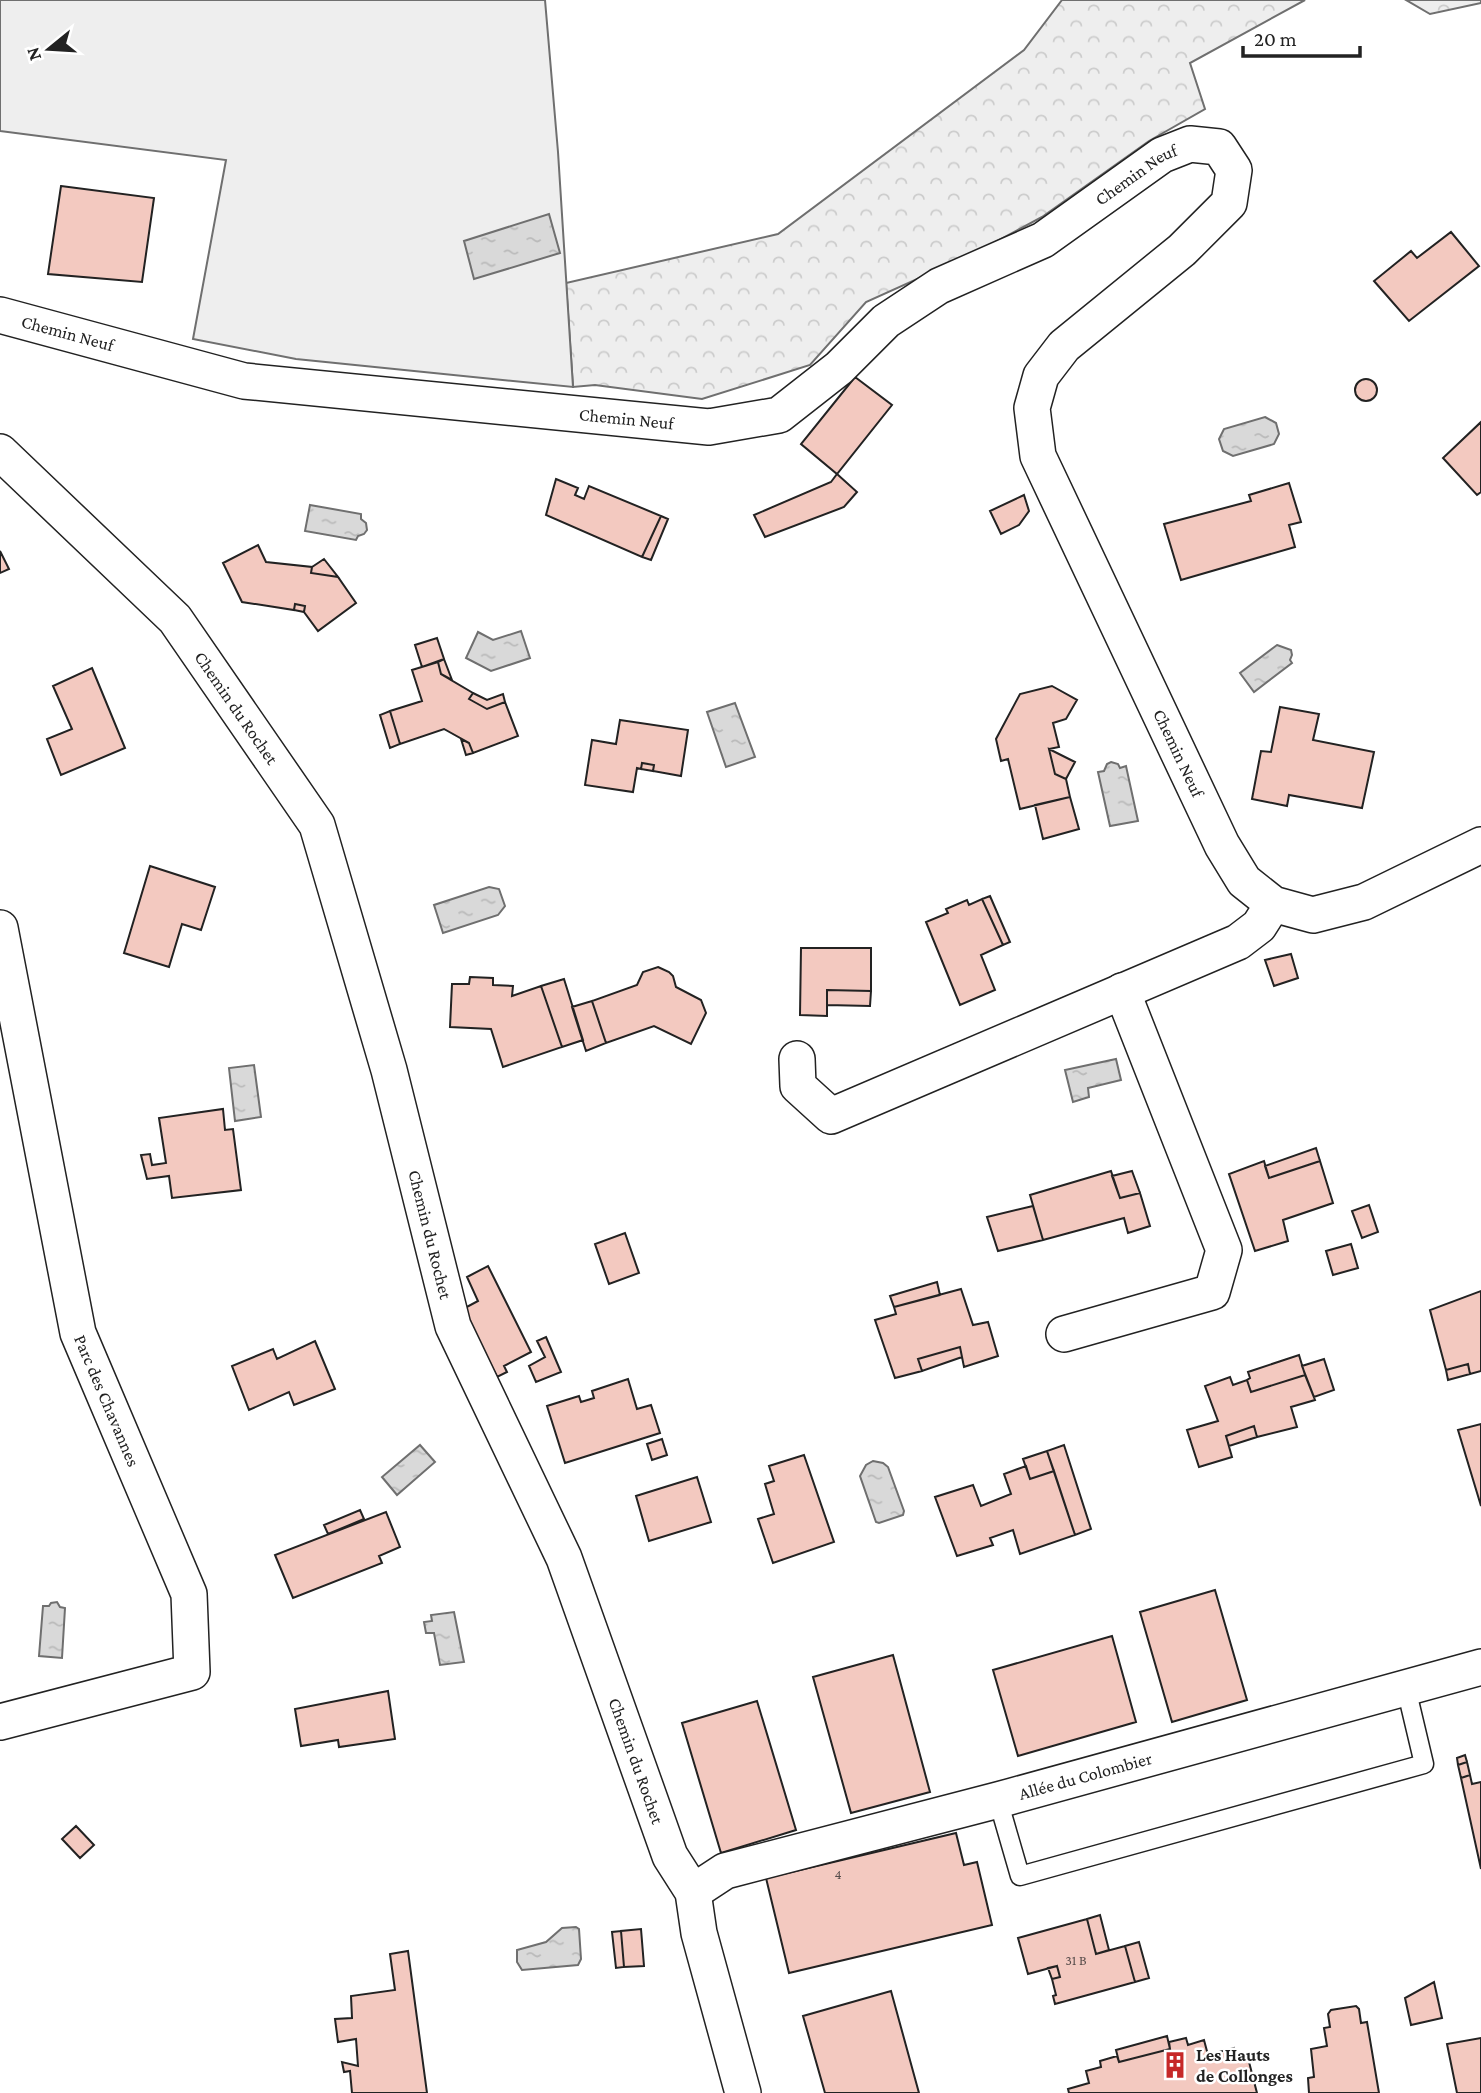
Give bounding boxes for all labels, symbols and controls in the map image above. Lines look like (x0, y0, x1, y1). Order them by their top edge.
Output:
north arrow (14, 14, 84, 84)
scale bar (1243, 14, 1360, 58)
text: 20 m (1254, 27, 1297, 51)
text: N (21, 45, 45, 64)
street label: Chemin Neuf (1091, 139, 1181, 209)
street label: Chemin Neuf (19, 311, 118, 356)
street label: Chemin Neuf (578, 404, 676, 434)
street label: Chemin du Rochet (191, 648, 283, 769)
street label: Chemin Neuf (1149, 706, 1209, 802)
street label: Chemin du Rochet (404, 1168, 456, 1302)
street label: Parc des Chavannes (70, 1332, 144, 1470)
street label: Chemin du Rochet (605, 1695, 668, 1828)
street label: Allée du Colombier (1017, 1748, 1155, 1804)
house number: 4 (834, 1866, 842, 1882)
house number: 31 B (1065, 1952, 1087, 1968)
place label: Les Hauts de Collonges (1196, 2045, 1293, 2086)
building icon: Les Hauts de Collonges (1160, 2050, 1190, 2080)

